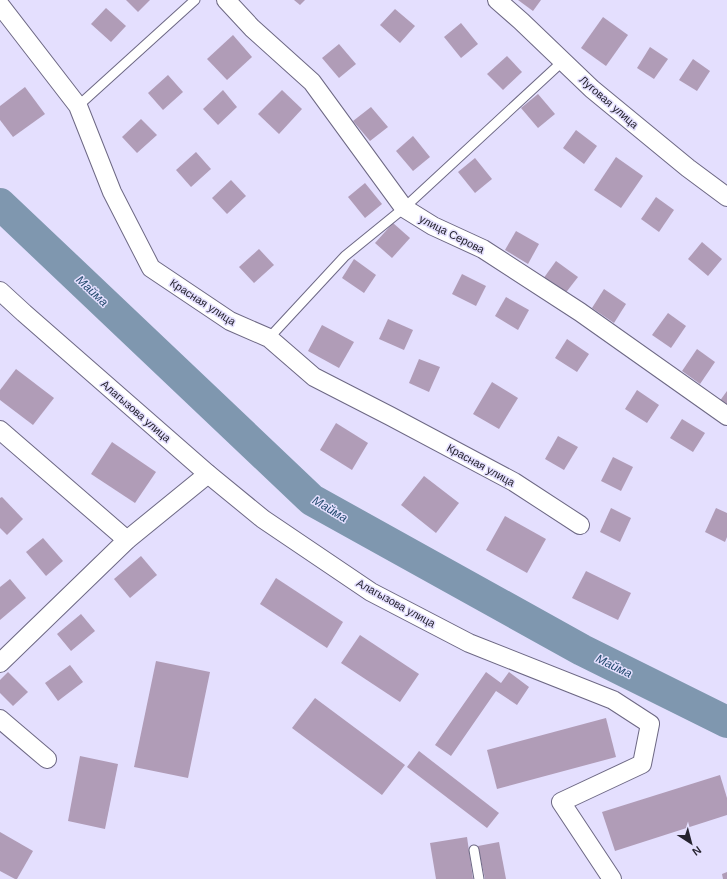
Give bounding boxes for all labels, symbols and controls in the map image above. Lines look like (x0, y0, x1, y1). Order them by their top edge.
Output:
street label: Луговая улица (577, 73, 641, 131)
street label: улица Серова (417, 212, 487, 256)
water label: Майма (73, 273, 111, 309)
street label: Красная улица (168, 276, 239, 328)
street label: Алагызова улица (99, 378, 174, 445)
street label: Красная улица (445, 441, 518, 489)
water label: Майма (310, 493, 350, 525)
street label: Алагызова улица (355, 576, 438, 630)
water label: Майма (594, 651, 635, 681)
north arrow (671, 823, 711, 863)
text: N (690, 844, 704, 858)

